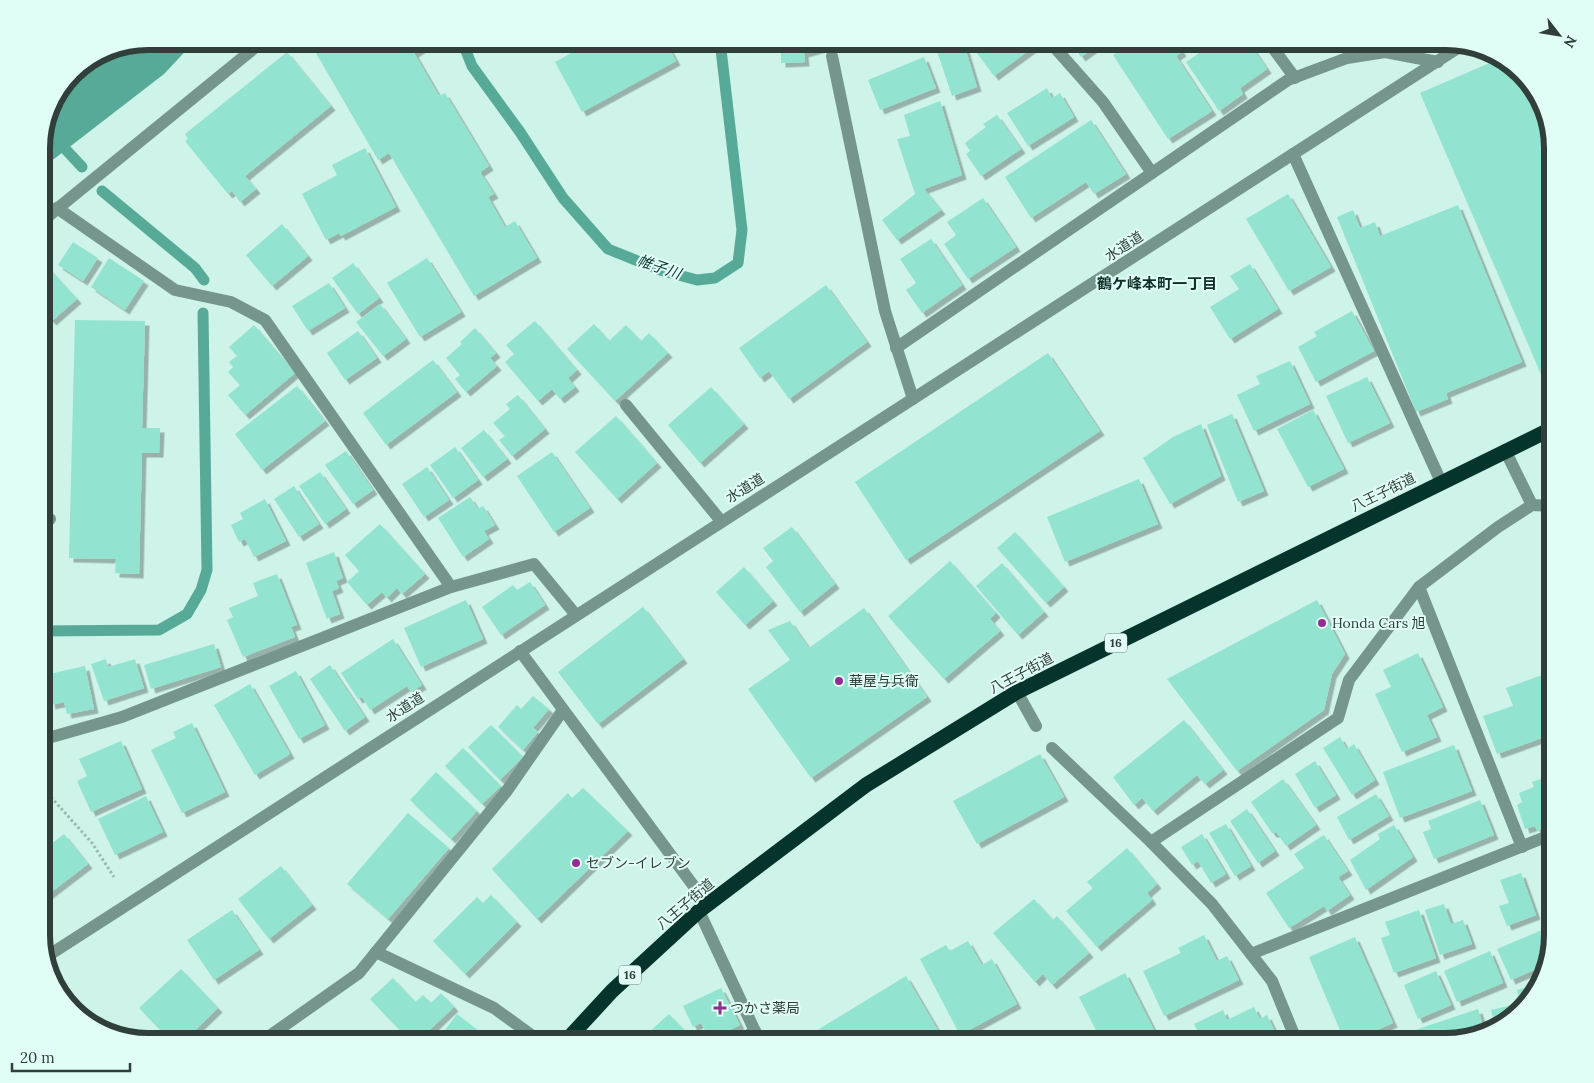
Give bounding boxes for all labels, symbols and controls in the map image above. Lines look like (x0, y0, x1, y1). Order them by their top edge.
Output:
north arrow (1534, 10, 1584, 60)
text: N (1560, 32, 1581, 51)
street label: 水道道 (1101, 227, 1147, 265)
water label: 帷子川 (635, 250, 685, 283)
district label: 鶴ケ峰本町一丁目 (1097, 274, 1217, 293)
street label: 水道道 (722, 469, 768, 507)
street label: 八王子街道 (1348, 469, 1418, 515)
place label: Honda Cars 旭 (1332, 614, 1426, 632)
marker: Honda Cars 旭 (1316, 617, 1328, 629)
road number: 16 (1105, 634, 1127, 652)
street label: 八王子街道 (986, 649, 1056, 697)
place label: 華屋与兵衛 (849, 672, 919, 690)
marker: 華屋与兵衛 (833, 675, 845, 687)
street label: 水道道 (382, 688, 428, 726)
place label: セブン-イレブン (586, 854, 691, 872)
marker: セブン-イレブン (570, 857, 582, 869)
street label: 八王子街道 (652, 875, 718, 933)
road number: 16 (619, 966, 641, 984)
place label: つかさ薬局 (730, 999, 800, 1017)
marker: つかさ薬局 (714, 1002, 726, 1014)
scale bar (12, 1040, 130, 1072)
text: 20 m (20, 1048, 55, 1067)

